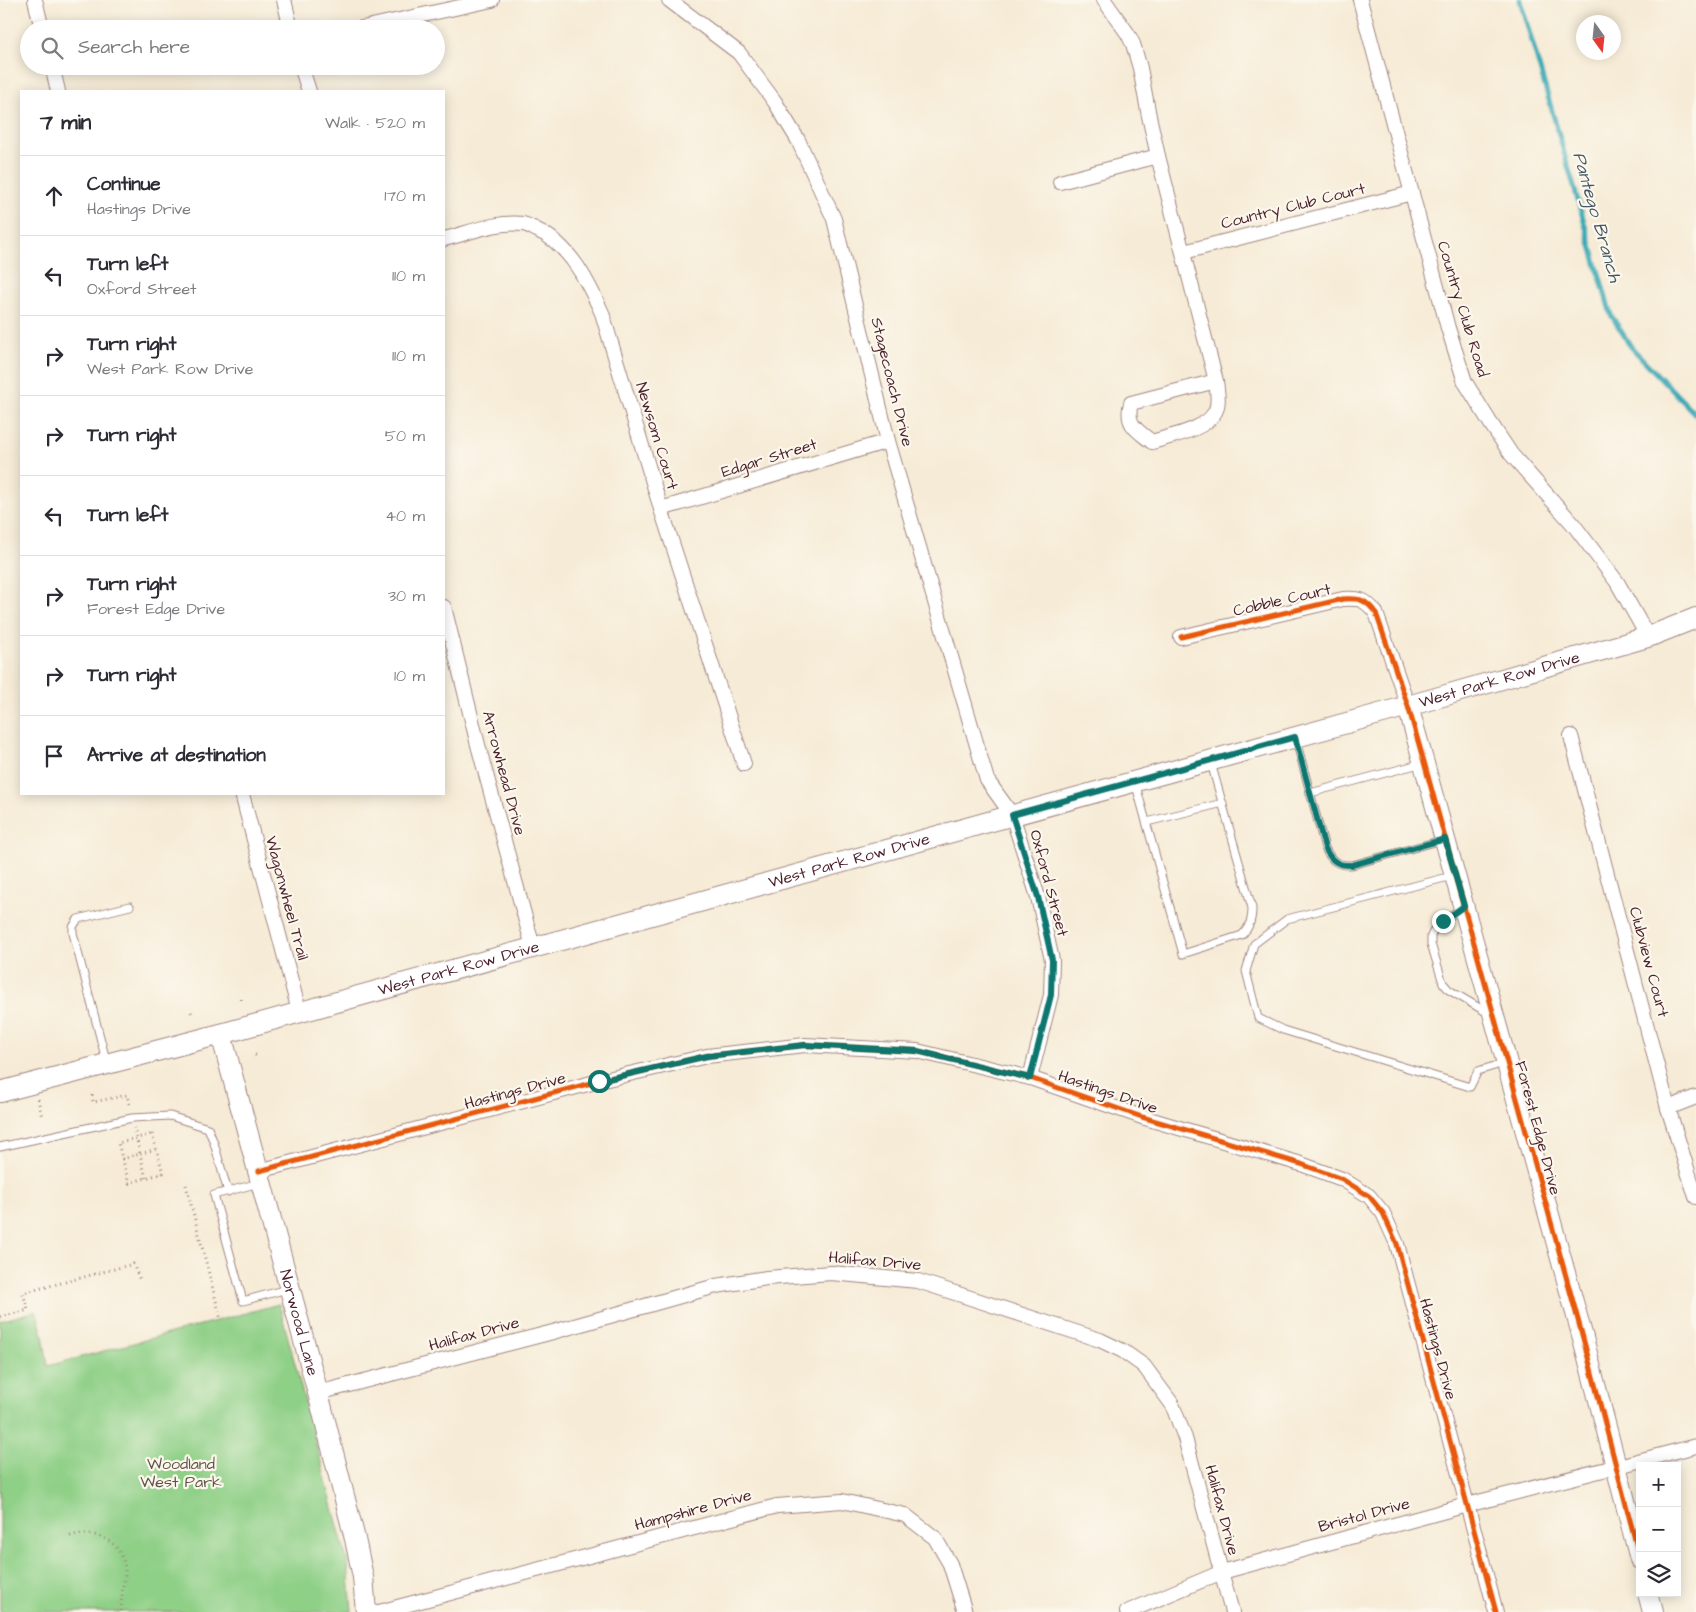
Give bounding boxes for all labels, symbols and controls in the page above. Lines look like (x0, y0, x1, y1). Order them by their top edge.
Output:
north arrow (1576, 15, 1621, 60)
search box (20, 20, 445, 75)
icon: search (38, 34, 66, 62)
text: Search here (78, 34, 190, 61)
text: 7 min (40, 108, 91, 137)
text: Walk · 520 m (325, 112, 425, 134)
water label: Pantego Branch (1565, 149, 1628, 286)
text: Continue (87, 171, 161, 198)
street label: Country Club Court (1219, 177, 1368, 236)
icon: ahead (40, 182, 68, 210)
text: 170 m (384, 185, 425, 207)
text: Hastings Drive (87, 198, 191, 220)
street label: Country Club Road (1431, 238, 1494, 380)
text: Turn left (87, 251, 168, 278)
icon: left (40, 262, 68, 290)
text: 110 m (392, 265, 425, 287)
text: Oxford Street (87, 278, 197, 300)
street label: Stagecoach Drive (864, 315, 919, 449)
text: Turn right (87, 331, 176, 358)
icon: right (40, 342, 68, 370)
text: 110 m (392, 345, 425, 367)
text: West Park Row Drive (87, 358, 253, 380)
street label: Newsom Court (630, 380, 684, 493)
icon: right (40, 422, 68, 450)
text: Turn right (87, 422, 176, 449)
text: 50 m (385, 425, 425, 447)
street label: Edgar Street (719, 433, 820, 484)
icon: left (40, 502, 68, 530)
text: Turn left (87, 502, 168, 529)
text: 40 m (385, 505, 425, 527)
text: Turn right (87, 571, 176, 598)
street label: Cobble Court (1231, 578, 1334, 622)
icon: right (40, 582, 68, 610)
text: 30 m (388, 585, 425, 607)
text: Forest Edge Drive (87, 598, 225, 620)
street label: West Park Row Drive (1416, 646, 1583, 713)
icon: right (40, 662, 68, 690)
text: Turn right (87, 662, 176, 689)
text: 10 m (394, 665, 425, 687)
street label: Arrowhead Drive (477, 708, 531, 838)
icon: arrive (40, 742, 68, 770)
text: Arrive at destination (87, 742, 266, 769)
street label: Oxford Street (1024, 827, 1074, 939)
street label: West Park Row Drive (766, 828, 932, 893)
street label: Wagonwheel Trail (259, 834, 314, 963)
street label: Clubview Court (1624, 904, 1674, 1020)
route end (1432, 910, 1455, 933)
street label: West Park Row Drive (376, 935, 542, 1001)
street label: Forest Edge Drive (1509, 1058, 1567, 1198)
street label: Hastings Drive (1055, 1065, 1161, 1120)
street label: Hastings Drive (462, 1067, 569, 1116)
route start (588, 1070, 611, 1093)
street label: Halifax Drive (828, 1246, 923, 1276)
street label: Norwood Lane (274, 1267, 324, 1379)
street label: Hastings Drive (1413, 1296, 1462, 1403)
street label: Halifax Drive (426, 1311, 522, 1357)
park label: Woodland West Park (140, 1453, 222, 1493)
street label: Halifax Drive (1199, 1462, 1245, 1558)
map controls (1636, 1462, 1681, 1597)
button: + (1636, 1462, 1681, 1507)
street label: Hampshire Drive (632, 1484, 754, 1536)
street label: Bristol Drive (1316, 1492, 1412, 1538)
button: − (1636, 1507, 1681, 1552)
button: layers (1636, 1552, 1681, 1597)

